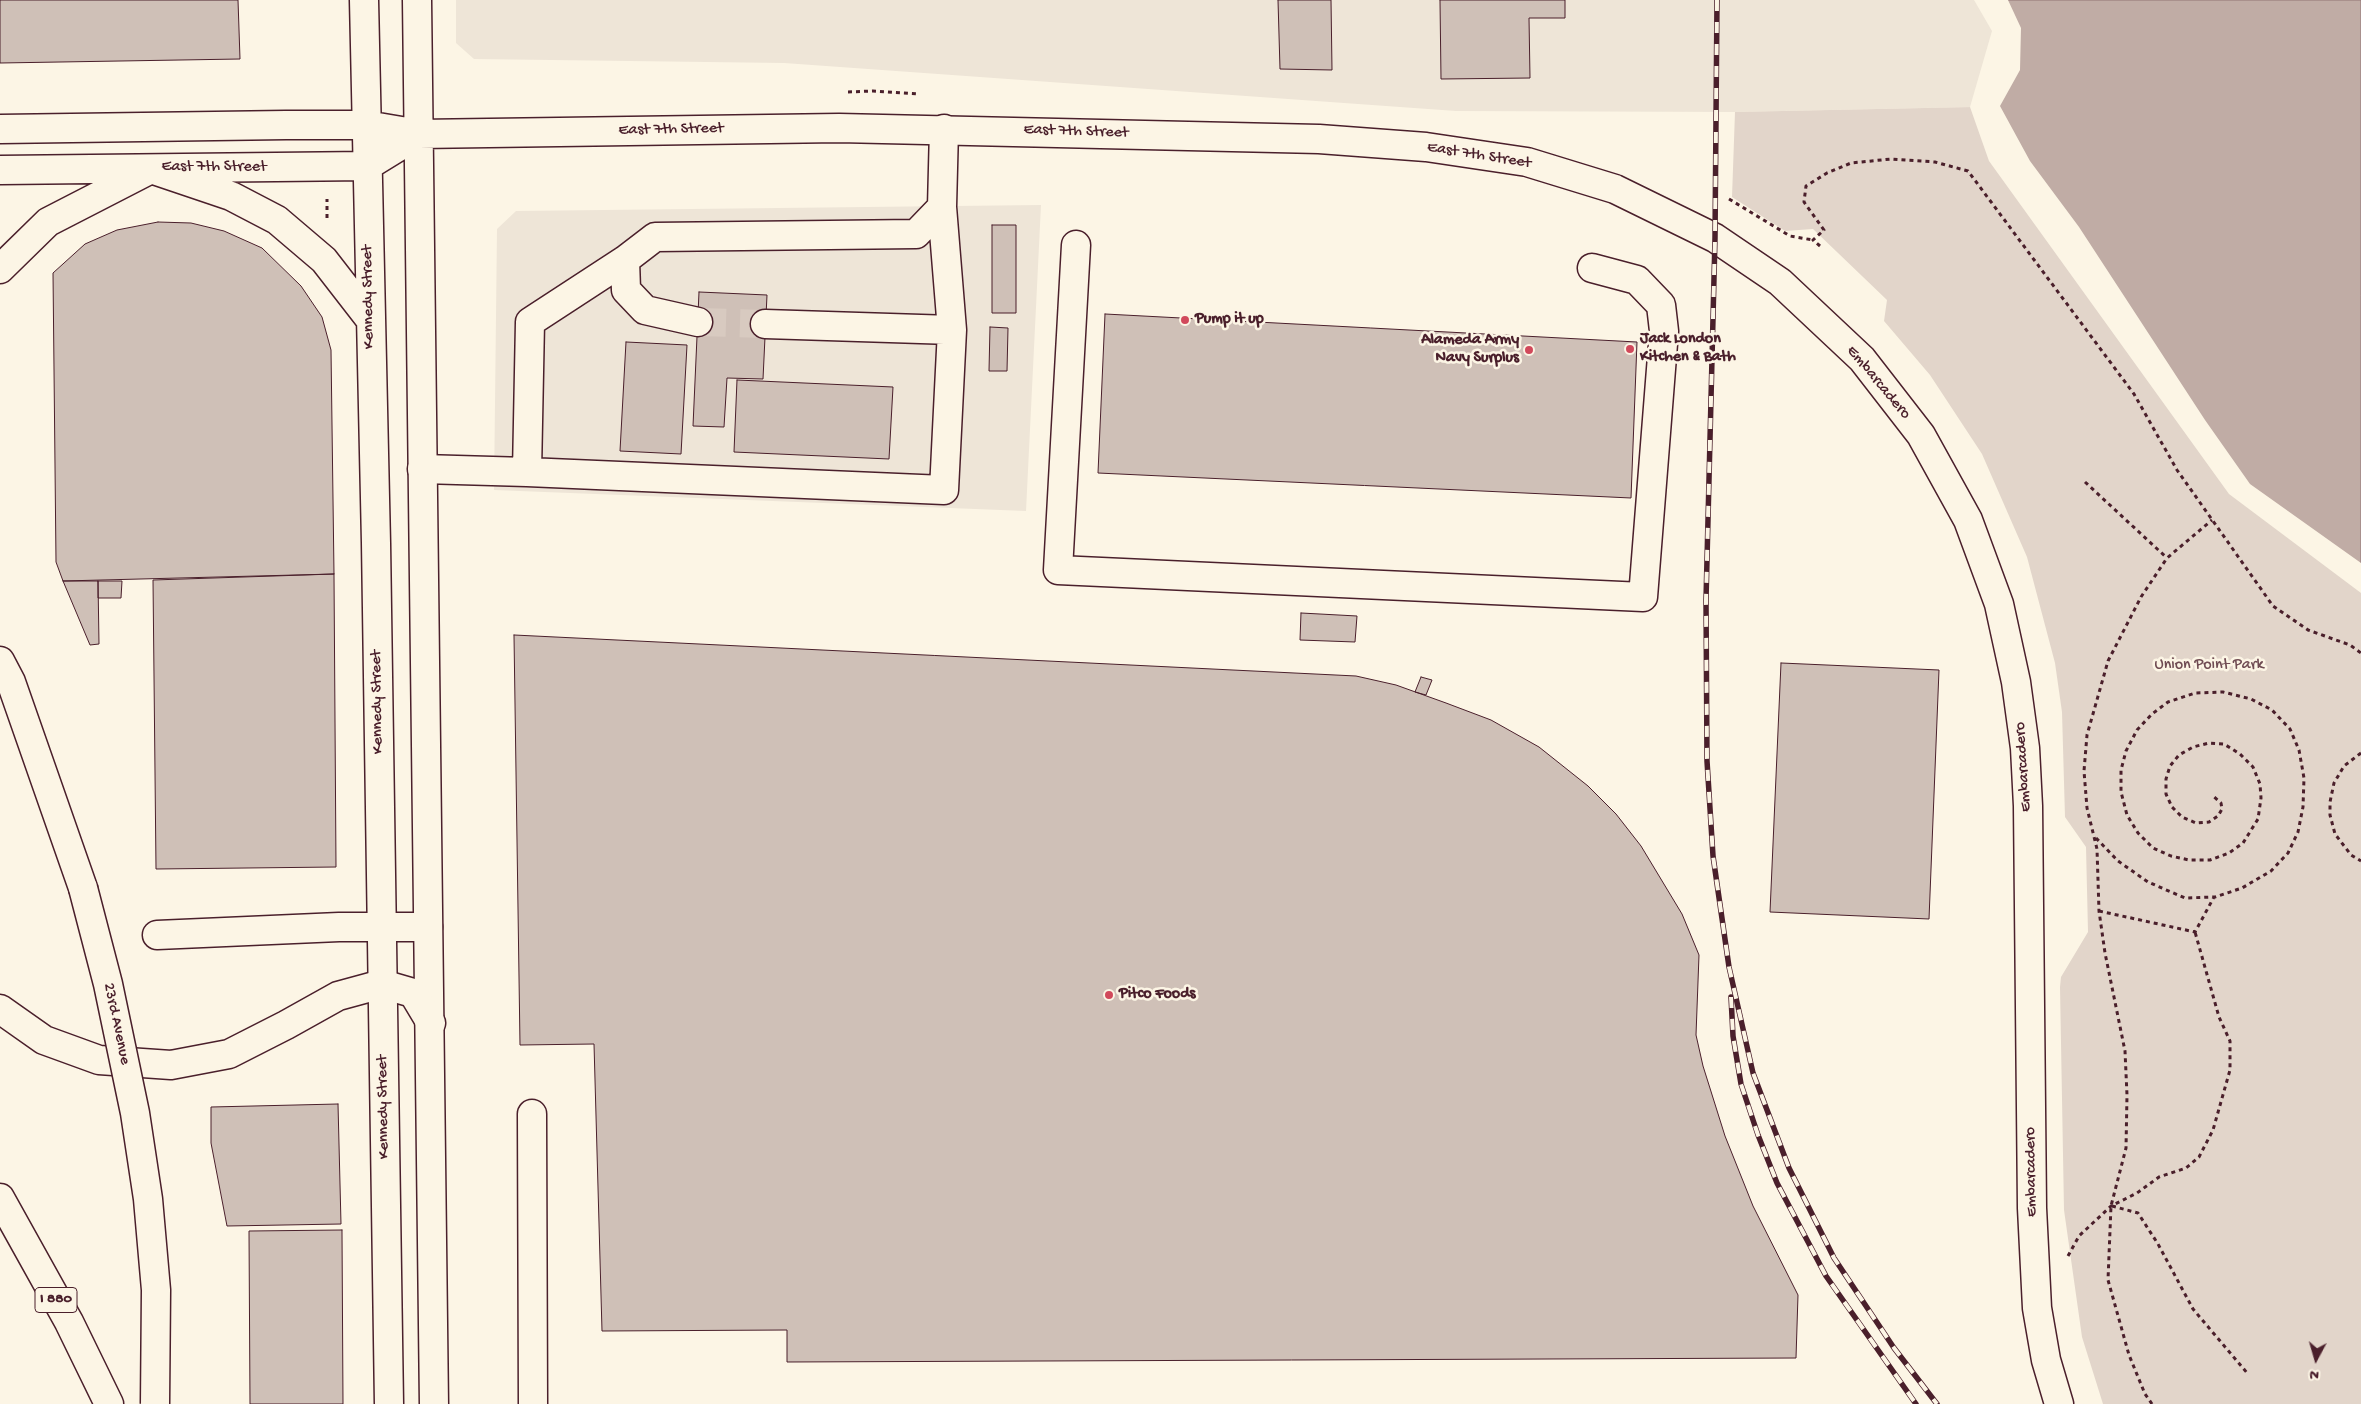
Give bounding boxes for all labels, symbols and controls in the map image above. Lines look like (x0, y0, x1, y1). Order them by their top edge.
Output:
street label: East 7th Street (618, 119, 724, 141)
street label: East 7th Street (1023, 121, 1129, 143)
street label: East 7th Street (1426, 138, 1532, 174)
street label: East 7th Street (162, 158, 266, 178)
street label: Kennedy Street (358, 245, 380, 349)
place label: Pump it up (1195, 310, 1264, 330)
marker: Pump it up (1179, 314, 1191, 326)
place label: Jack London Kitchen & Bath (1640, 330, 1736, 368)
place label: Alameda Army Navy Surplus (1421, 331, 1519, 369)
street label: Embarcadero (1842, 342, 1914, 424)
marker: Jack London Kitchen & Bath (1624, 343, 1636, 355)
marker: Alameda Army Navy Surplus (1523, 344, 1535, 356)
street label: Kennedy Street (367, 650, 389, 754)
park label: Union Point Park (2154, 656, 2264, 676)
street label: Embarcadero (2011, 721, 2037, 813)
street label: 23rd Avenue (98, 981, 134, 1067)
place label: Pitco Foods (1119, 985, 1195, 1005)
marker: Pitco Foods (1103, 989, 1115, 1001)
street label: Kennedy Street (373, 1055, 395, 1159)
street label: Embarcadero (2022, 1127, 2042, 1217)
road number: I 880 (35, 1288, 77, 1312)
north arrow (2291, 1334, 2341, 1384)
text: N (2309, 1365, 2320, 1383)

